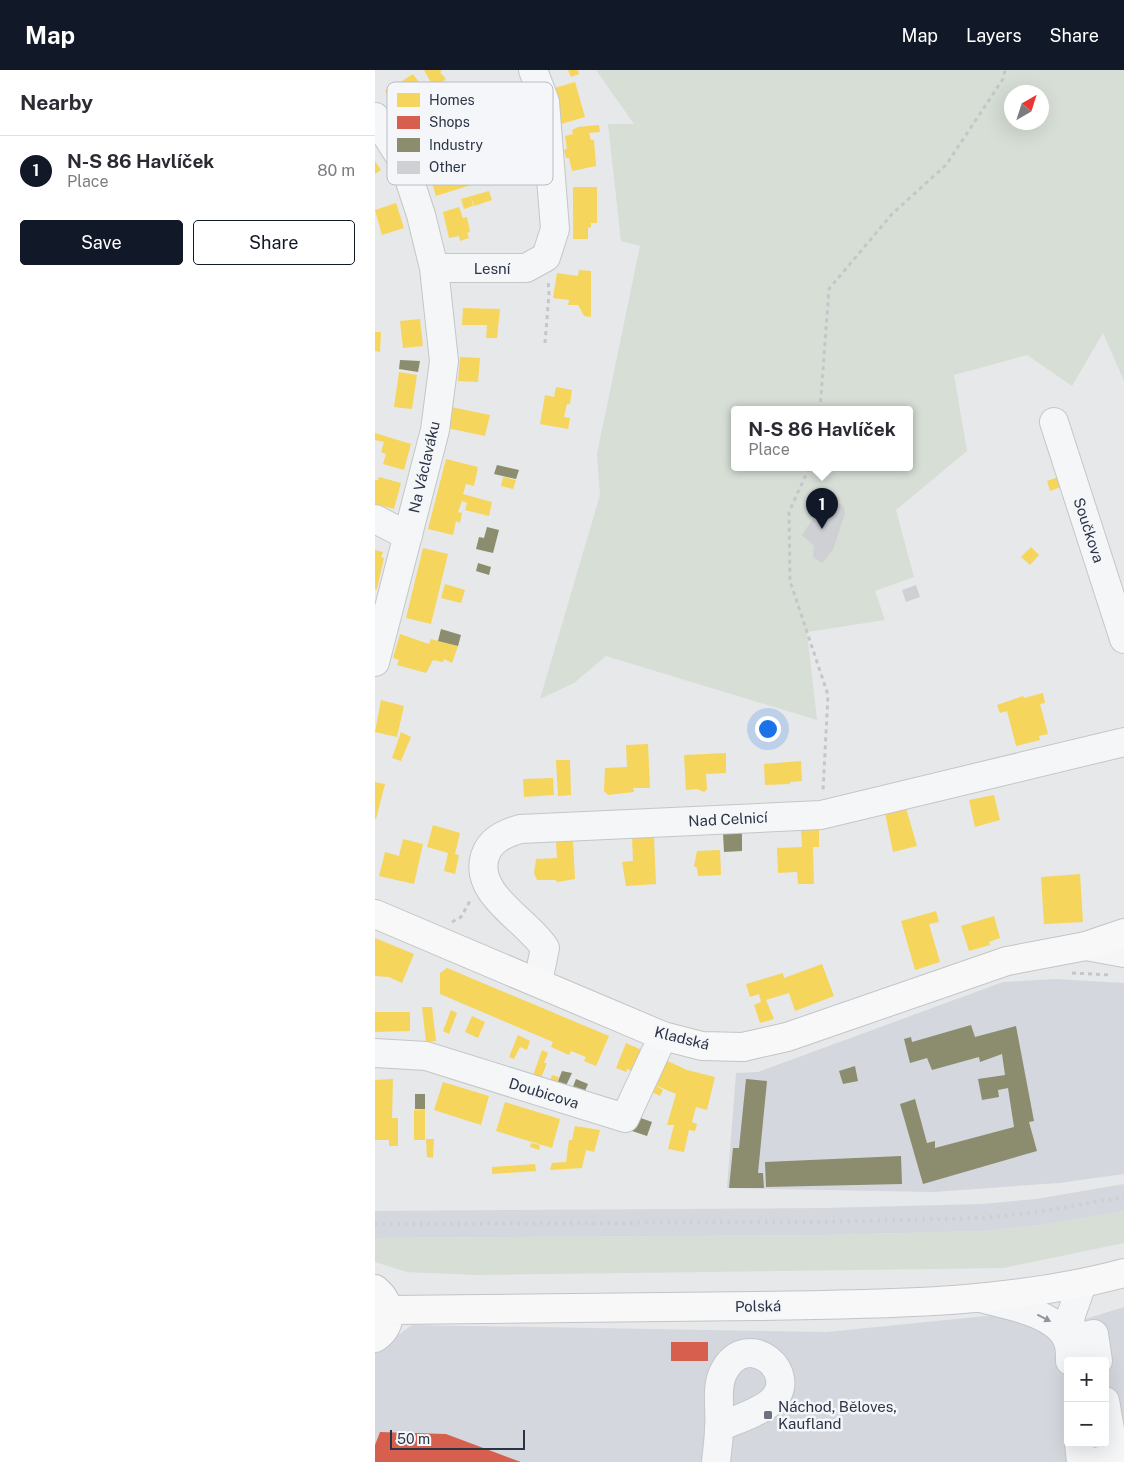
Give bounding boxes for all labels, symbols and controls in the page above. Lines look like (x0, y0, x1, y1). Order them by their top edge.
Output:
text: Map (25, 21, 75, 49)
text: Map (902, 25, 938, 46)
text: Layers (966, 25, 1022, 46)
text: Share (1050, 25, 1099, 46)
legend (387, 82, 553, 185)
north arrow (1004, 85, 1049, 130)
text: Nearby (20, 90, 93, 115)
text: Homes (429, 92, 475, 108)
text: Shops (429, 114, 470, 130)
text: Industry (429, 137, 484, 153)
text: N-S 86 Havlíček (67, 150, 214, 172)
text: Other (429, 159, 466, 175)
text: 1 (33, 161, 39, 180)
text: 80 m (317, 161, 355, 180)
text: Place (67, 172, 109, 191)
button: Save (20, 220, 183, 265)
button: Share (193, 220, 355, 265)
street label: Lesní (474, 260, 511, 277)
popup (731, 406, 913, 471)
text: N-S 86 Havlíček (748, 418, 896, 440)
street label: Na Václaváku (405, 419, 443, 515)
text: Place (748, 440, 790, 459)
pin: 1 (806, 488, 838, 529)
street label: Součkova (1070, 495, 1108, 565)
your location (755, 716, 781, 742)
street label: Nad Celnicí (688, 808, 768, 830)
street label: Kladská (653, 1023, 711, 1053)
street label: Doubicova (507, 1074, 581, 1112)
street label: Polská (735, 1297, 781, 1315)
one-way arrow (1037, 1314, 1051, 1322)
map controls (1064, 1357, 1109, 1447)
button: + (1064, 1357, 1109, 1402)
place label: Náchod, Běloves, Kaufland (778, 1398, 897, 1432)
button: − (1064, 1402, 1109, 1447)
marker: Náchod, Běloves, Kaufland (762, 1409, 774, 1421)
scale bar (390, 1427, 525, 1450)
text: 50 m (397, 1431, 430, 1447)

